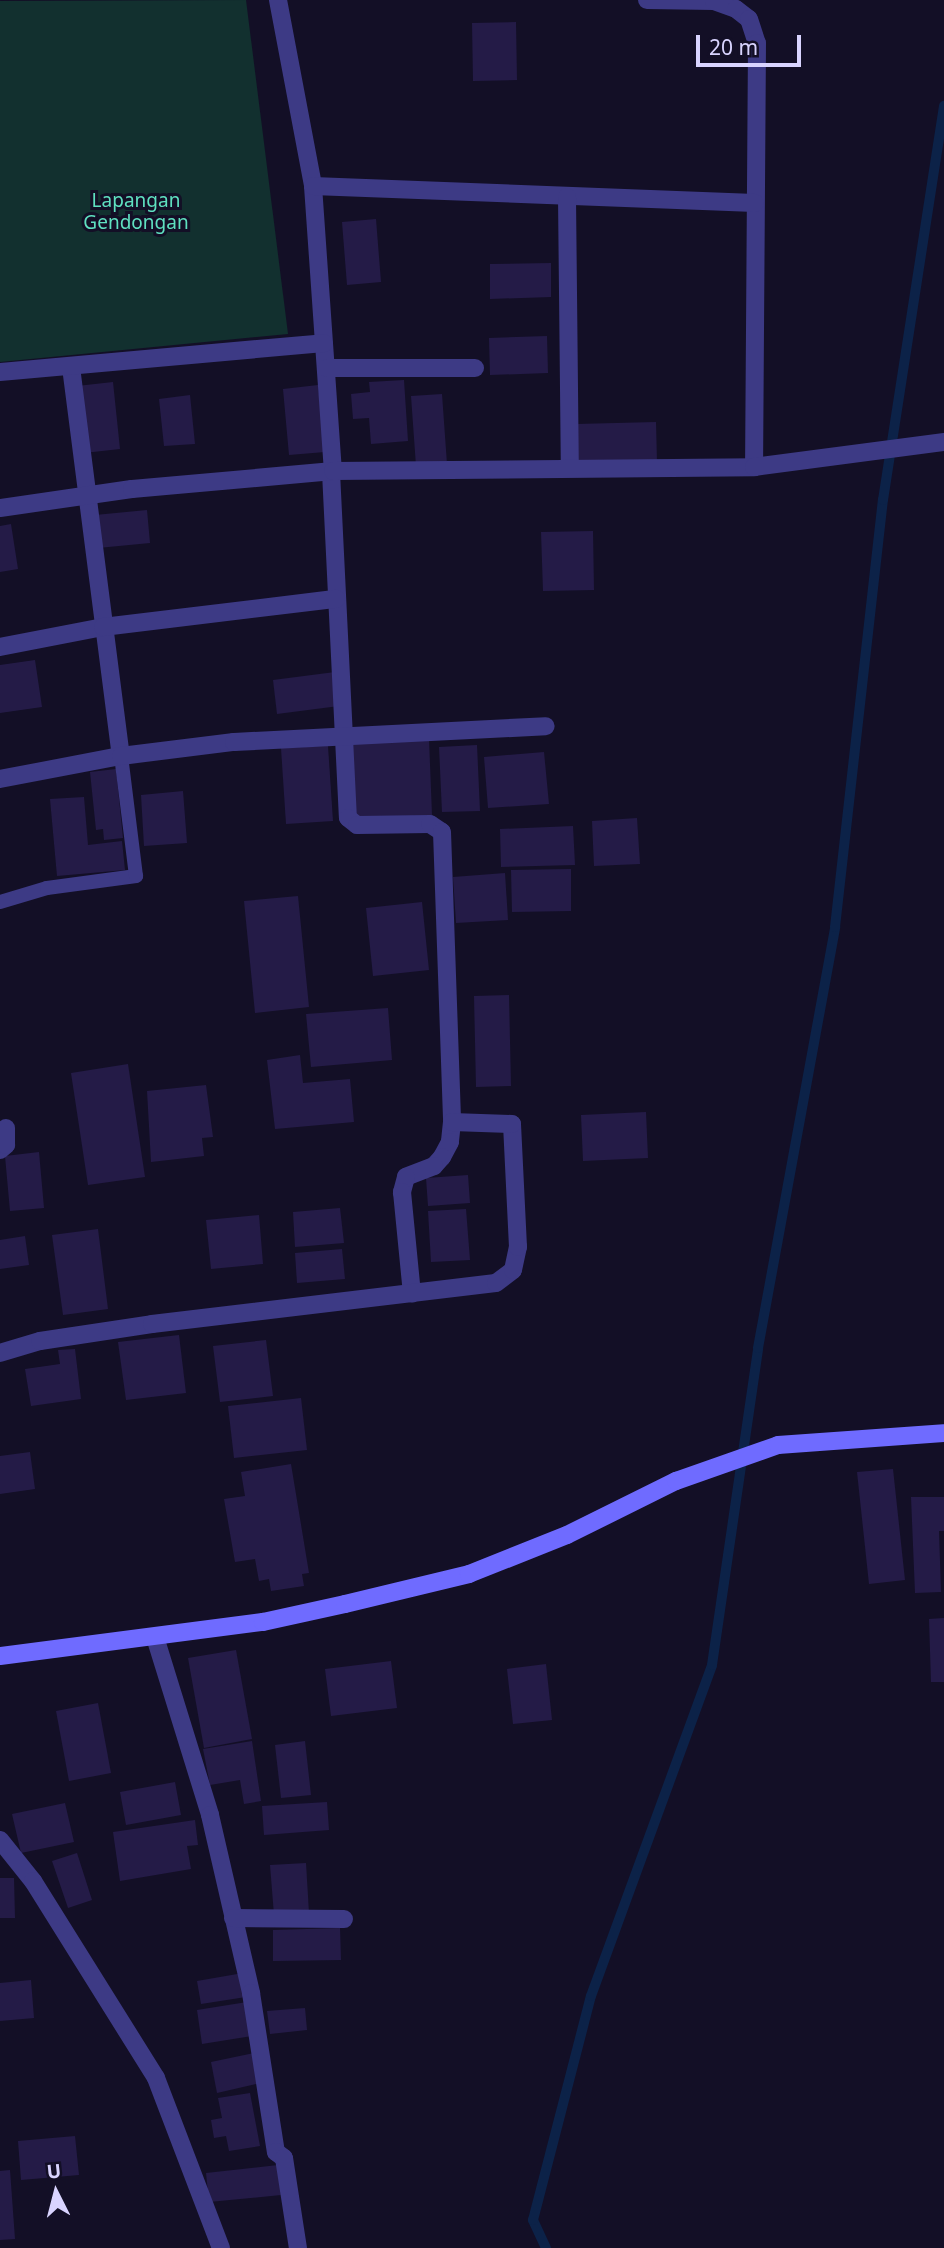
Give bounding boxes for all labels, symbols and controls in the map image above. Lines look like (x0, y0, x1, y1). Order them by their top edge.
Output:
scale bar (699, 21, 804, 65)
text: 20 m (709, 33, 758, 61)
park label: Lapangan Gendongan (83, 190, 189, 234)
north arrow (21, 2157, 91, 2227)
text: U (45, 2157, 62, 2185)

